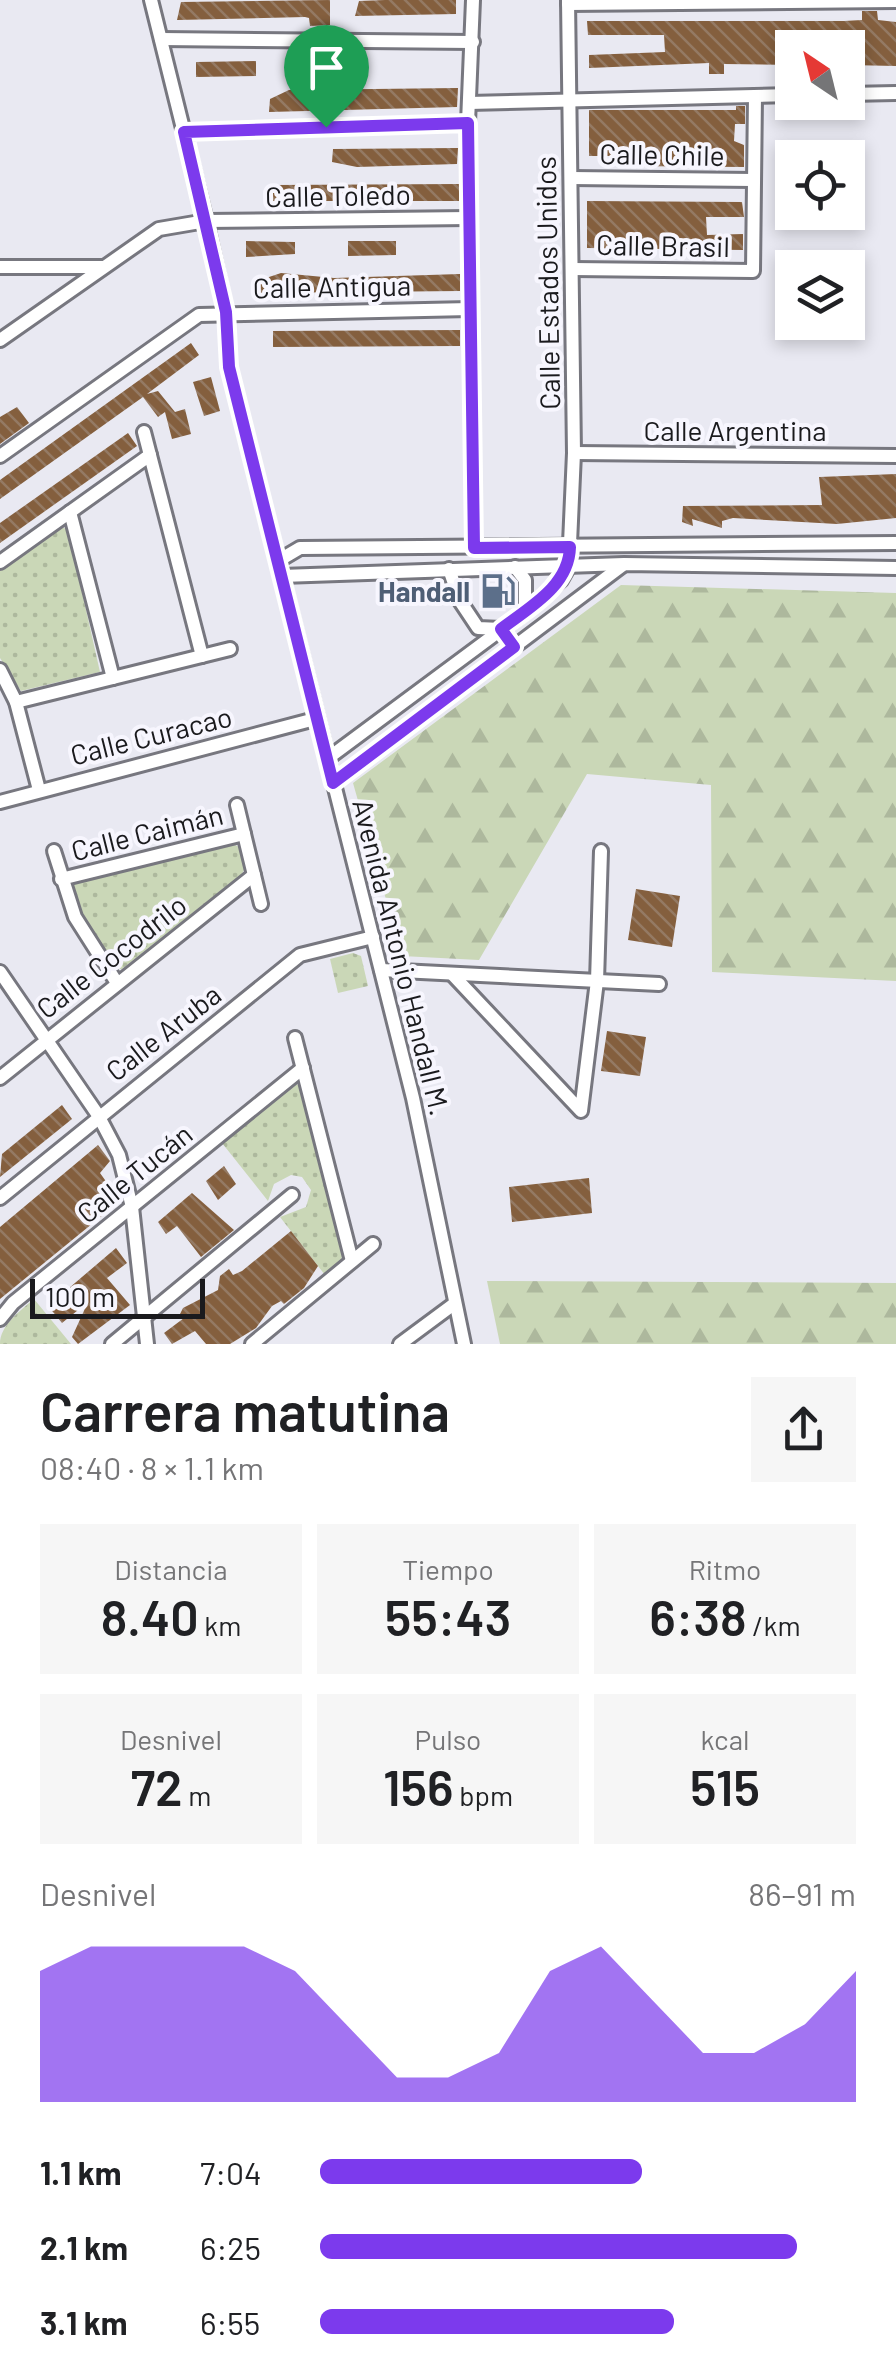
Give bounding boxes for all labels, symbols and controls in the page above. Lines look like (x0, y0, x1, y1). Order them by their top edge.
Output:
pin (284, 25, 369, 128)
north arrow (775, 30, 865, 120)
map controls (775, 30, 865, 340)
icon: arrive (299, 40, 354, 95)
street label: Calle Chile (599, 136, 725, 172)
button: locate (775, 140, 865, 230)
street label: Calle Estados Unidos (528, 156, 566, 410)
street label: Calle Toledo (265, 177, 411, 213)
street label: Calle Brasil (596, 227, 730, 263)
button: layers (775, 250, 865, 340)
street label: Calle Antigua (253, 268, 411, 304)
street label: Calle Argentina (643, 413, 827, 447)
fuel station icon: Handall (479, 572, 517, 610)
place label: Handall (378, 574, 470, 608)
street label: Calle Curacao (67, 699, 235, 771)
street label: Avenida Antonio Handall M. (346, 795, 458, 1119)
street label: Calle Caimán (68, 797, 226, 867)
street label: Calle Cocodrilo (29, 887, 193, 1025)
street label: Calle Aruba (99, 977, 227, 1087)
street label: Calle Tucán (70, 1116, 198, 1230)
scale bar (30, 1274, 205, 1318)
text: 100 m (45, 1279, 115, 1313)
text: Carrera matutina (40, 1377, 450, 1443)
button: share (751, 1377, 856, 1482)
text: 08:40 · 8 × 1.1 km (40, 1448, 264, 1486)
text: Distancia (114, 1552, 228, 1586)
text: Tiempo (402, 1552, 494, 1586)
text: Ritmo (689, 1552, 761, 1586)
text: 8.40 (101, 1586, 199, 1646)
text: 55:43 (385, 1586, 511, 1646)
text: 6:38 (649, 1586, 747, 1646)
text: km (199, 1608, 241, 1642)
text: /km (747, 1608, 801, 1642)
text: Desnivel (120, 1722, 222, 1756)
text: Pulso (415, 1722, 481, 1756)
text: kcal (701, 1722, 749, 1756)
text: 72 (131, 1756, 183, 1816)
text: 156 (383, 1756, 454, 1816)
text: 515 (690, 1756, 760, 1816)
text: m (183, 1778, 211, 1812)
text: bpm (454, 1778, 513, 1812)
text: Desnivel (40, 1874, 156, 1912)
text: 86–91 m (748, 1874, 856, 1912)
text: 1.1 km (40, 2153, 121, 2191)
text: 7:04 (200, 2153, 262, 2191)
text: 2.1 km (40, 2228, 128, 2266)
text: 6:25 (200, 2228, 261, 2266)
text: 3.1 km (40, 2303, 127, 2341)
text: 6:55 (200, 2303, 260, 2341)

